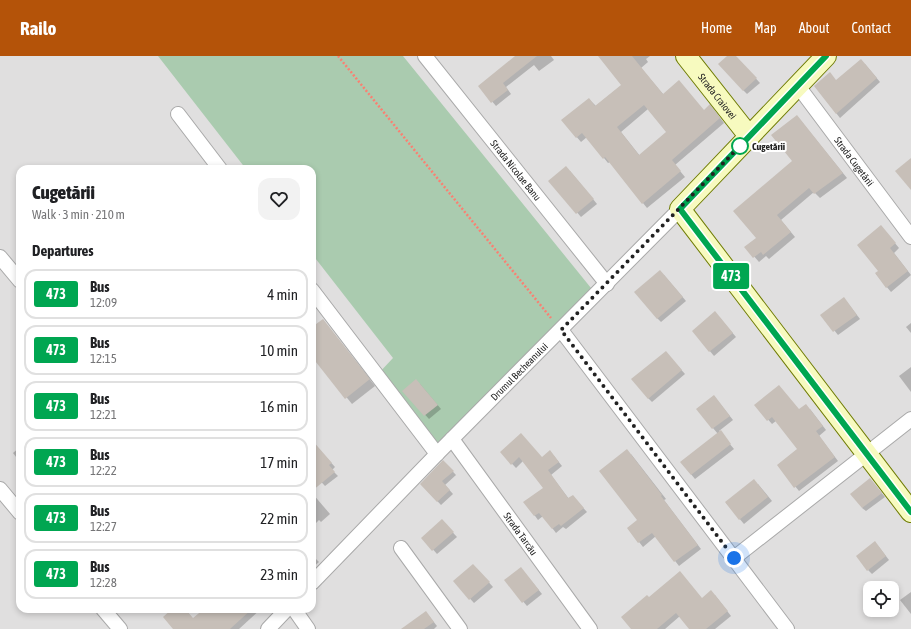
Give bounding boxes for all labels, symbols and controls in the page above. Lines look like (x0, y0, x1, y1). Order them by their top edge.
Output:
text: Railo (20, 17, 56, 39)
text: Home (701, 20, 732, 36)
text: Map (754, 20, 777, 36)
text: About (799, 20, 830, 36)
text: Contact (852, 20, 891, 36)
street label: Strada Craiovei (696, 71, 738, 121)
street label: Strada Cugetării (832, 135, 876, 188)
marker: Cugetării (731, 137, 749, 155)
street label: Strada Nicolae Banu (488, 138, 543, 203)
place label: Cugetării (752, 141, 785, 152)
button: heart (258, 178, 300, 220)
text: Cugetării (32, 181, 95, 203)
text: Walk · 3 min · 210 m (32, 207, 125, 222)
text: Departures (32, 242, 94, 259)
line badge: 473 (708, 263, 754, 289)
text: 473 (721, 268, 741, 284)
text: Bus (90, 278, 110, 295)
text: 473 (46, 286, 66, 302)
text: 4 min (267, 286, 298, 303)
text: 12:09 (90, 295, 117, 310)
text: Bus (90, 334, 110, 351)
street label: Drumul Becheanului (489, 341, 550, 403)
text: 473 (46, 342, 66, 358)
text: 10 min (260, 342, 298, 359)
text: 12:15 (90, 351, 117, 366)
text: Bus (90, 390, 110, 407)
text: 473 (46, 398, 66, 414)
text: 16 min (260, 398, 298, 415)
text: 12:21 (90, 407, 117, 422)
text: Bus (90, 446, 110, 463)
text: 473 (46, 454, 66, 470)
text: 17 min (260, 454, 298, 471)
text: 12:22 (90, 463, 117, 478)
text: Bus (90, 502, 110, 519)
text: 473 (46, 510, 66, 526)
text: 22 min (260, 510, 298, 527)
street label: Strada Tarcău (501, 511, 540, 557)
text: 12:27 (90, 519, 117, 534)
your location (724, 548, 744, 568)
text: Bus (90, 558, 110, 575)
text: 473 (46, 566, 66, 582)
text: 23 min (260, 566, 298, 583)
text: 12:28 (90, 575, 117, 590)
map controls (863, 581, 899, 617)
button: locate (863, 581, 899, 617)

